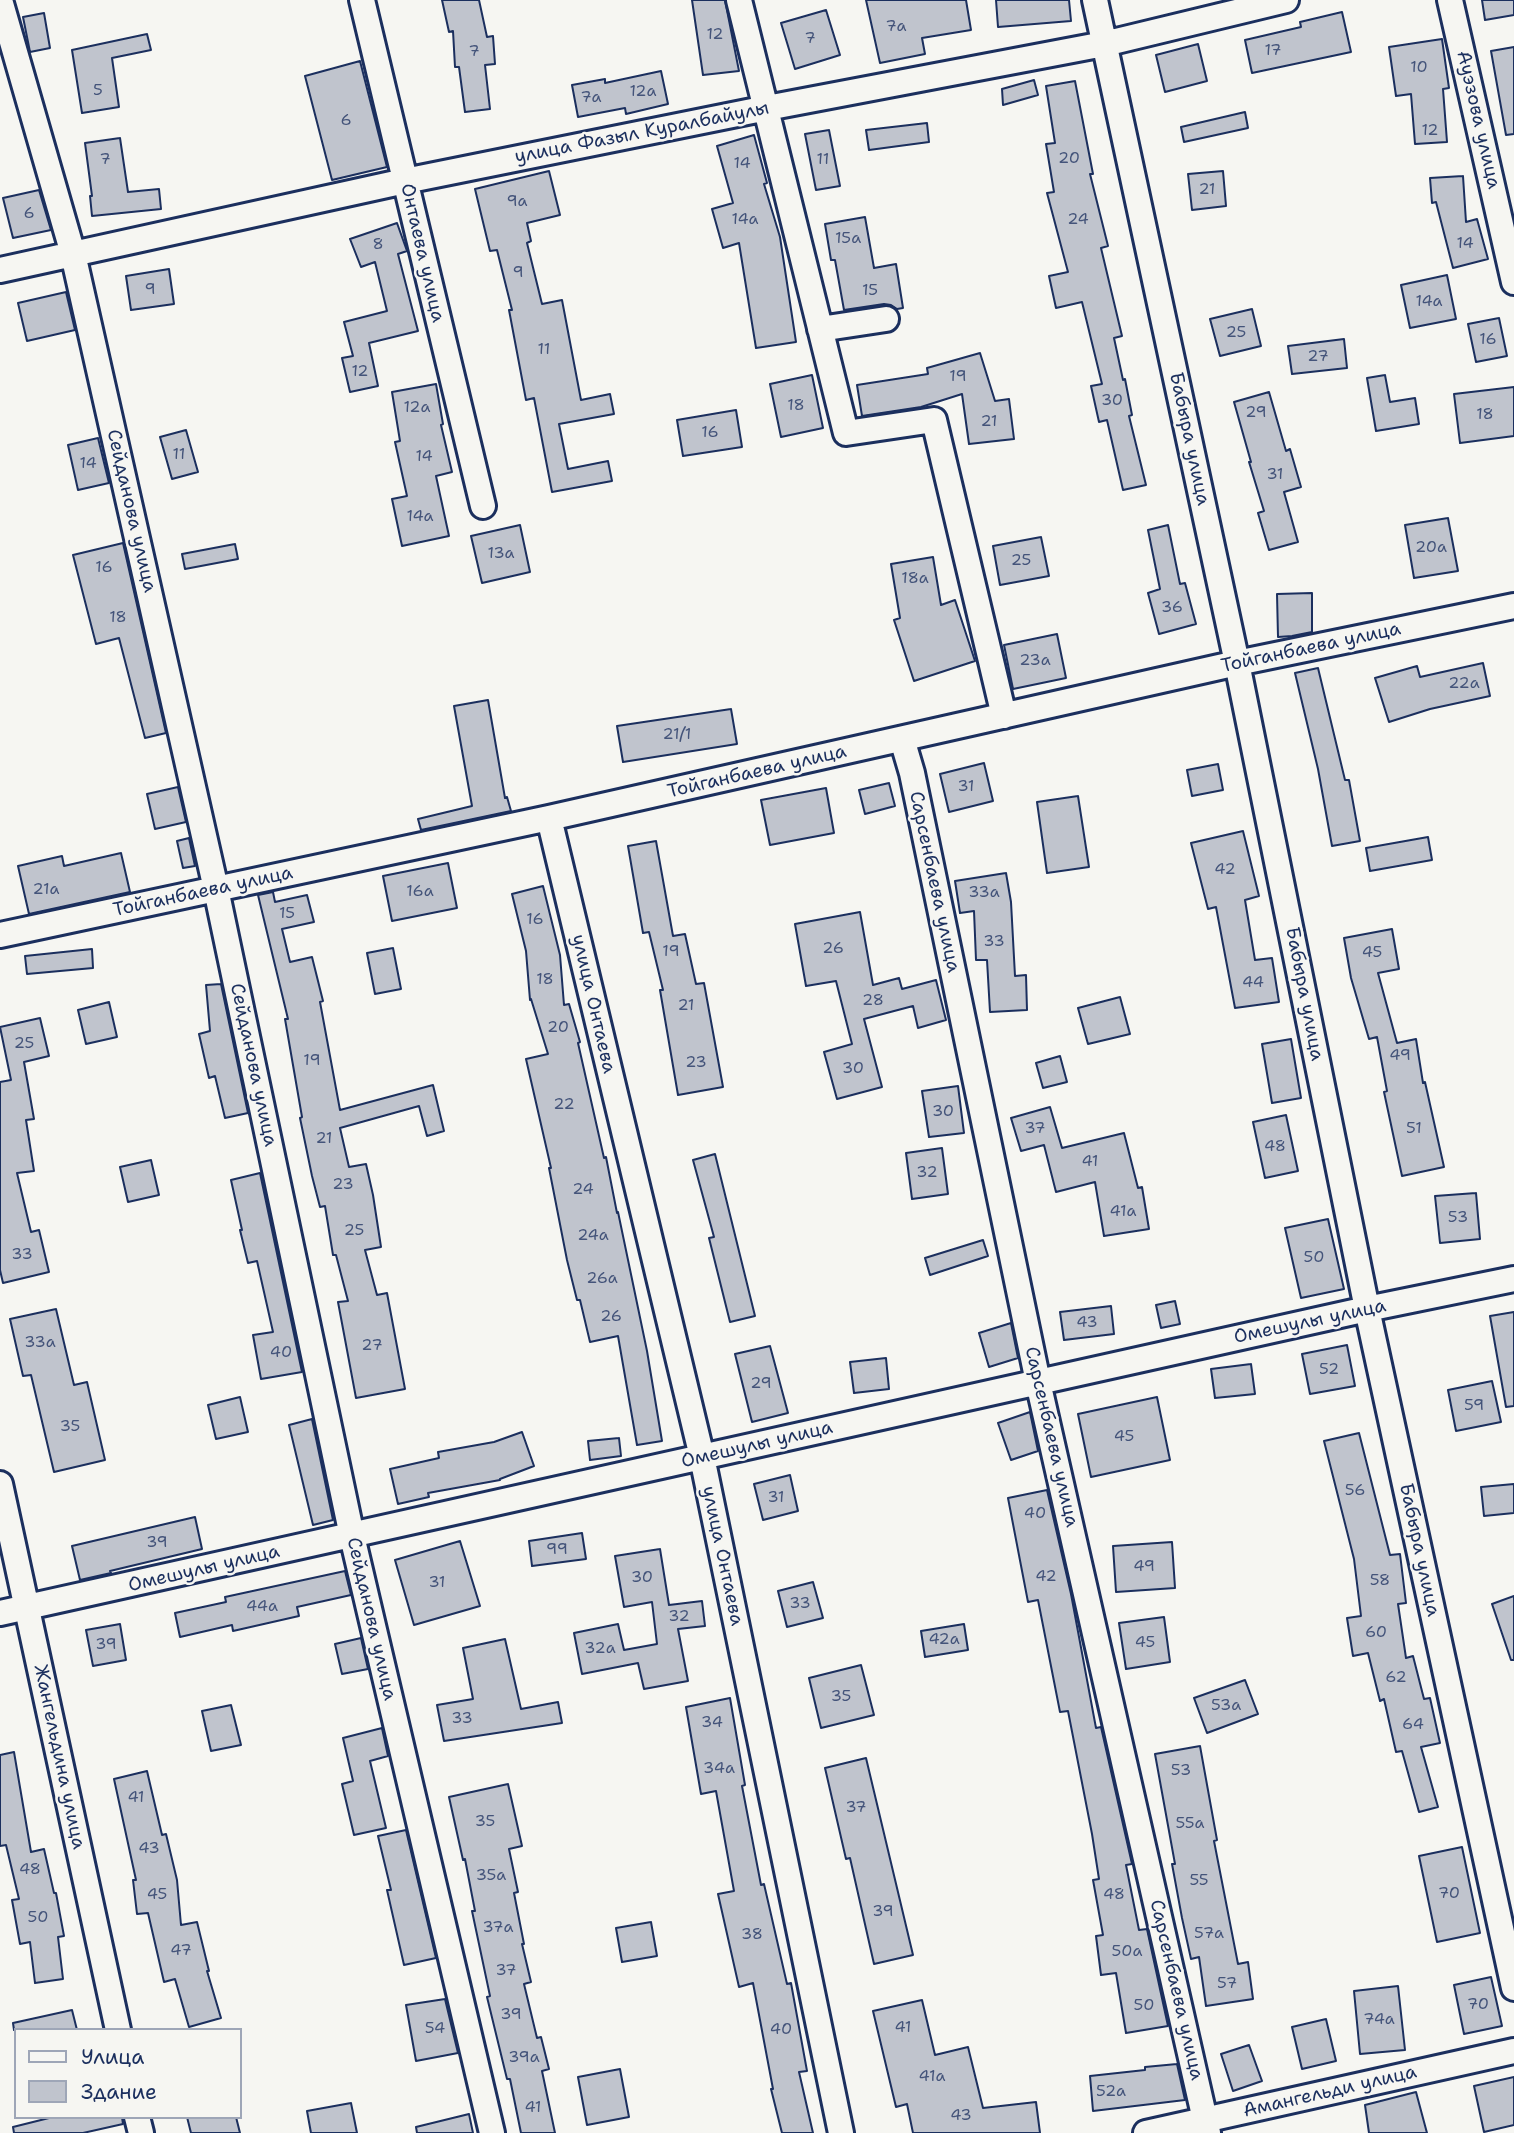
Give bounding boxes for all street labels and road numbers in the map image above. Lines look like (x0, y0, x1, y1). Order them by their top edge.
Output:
street label: Ауэзова улица (1451, 49, 1505, 191)
street label: улица Фазыл Куралбайулы (513, 97, 771, 169)
street label: Онтаева улица (395, 181, 449, 325)
street label: Бабыра улица (1164, 370, 1214, 508)
street label: Сейданова улица (101, 427, 161, 595)
street label: Тойганбаева улица (1219, 618, 1403, 678)
street label: Тойганбаева улица (665, 740, 849, 804)
street label: Сарсенбаева улица (904, 789, 964, 975)
street label: Тойганбаева улица (111, 862, 295, 922)
street label: Бабыра улица (1280, 925, 1328, 1063)
street label: улица Онтаева (566, 932, 620, 1076)
street label: Сейданова улица (225, 981, 281, 1149)
street label: Омешулы улица (1232, 1295, 1388, 1349)
street label: Сарсенбаева улица (1019, 1344, 1083, 1530)
street label: Омешулы улица (679, 1416, 835, 1474)
street label: Бабыра улица (1394, 1481, 1444, 1619)
street label: улица Онтаева (696, 1484, 748, 1628)
street label: Сейданова улица (341, 1535, 401, 1703)
street label: Омешулы улица (126, 1540, 282, 1598)
street label: Жангельдина улица (28, 1663, 90, 1851)
street label: Сарсенбаева улица (1144, 1897, 1208, 2083)
street label: Амангельди улица (1241, 2061, 1419, 2123)

